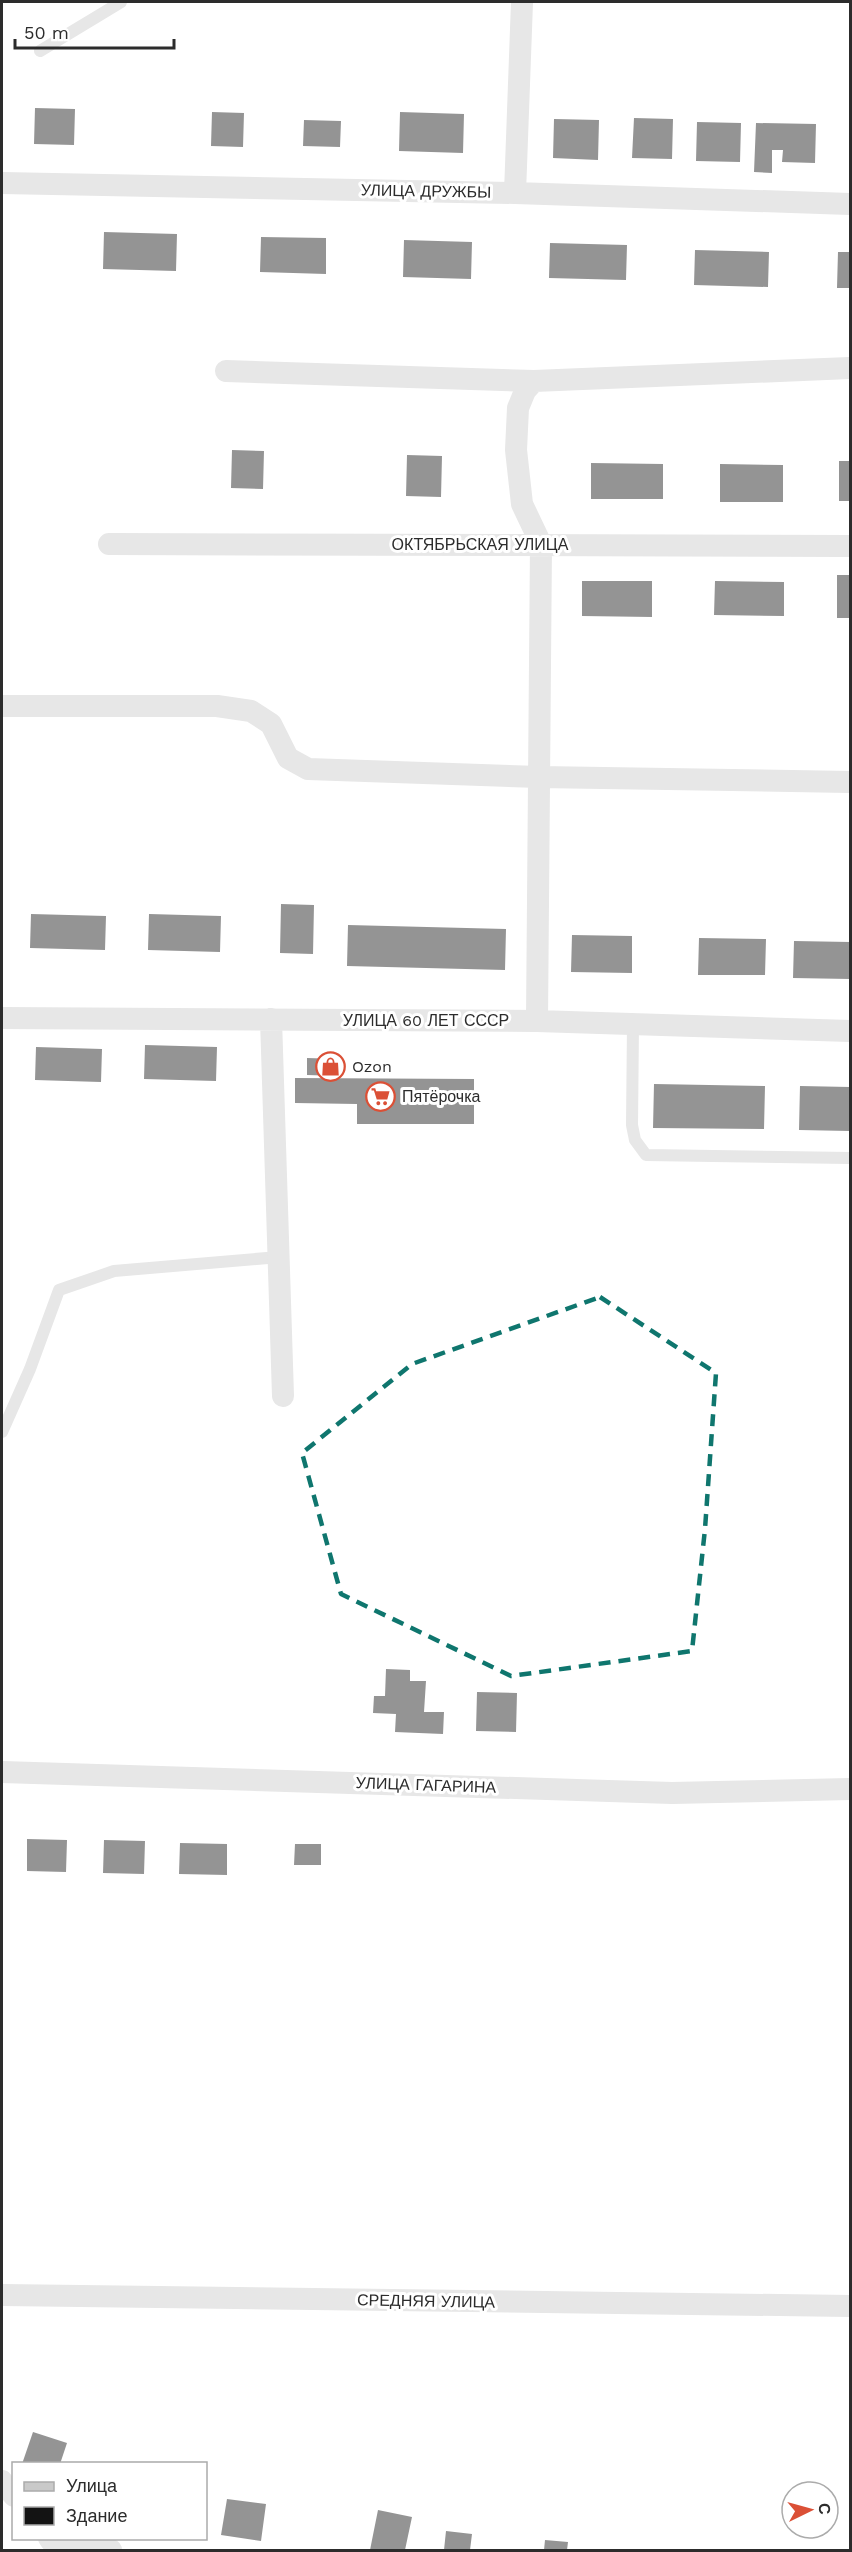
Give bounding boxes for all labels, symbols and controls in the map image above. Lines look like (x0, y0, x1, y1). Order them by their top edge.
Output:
scale bar (15, 12, 174, 50)
text: 50 m (24, 22, 69, 43)
street label: УЛИЦА ДРУЖБЫ (361, 180, 491, 202)
street label: ОКТЯБРЬСКАЯ УЛИЦА (392, 535, 569, 554)
street label: УЛИЦА 60 ЛЕТ СССР (343, 1011, 509, 1030)
shop icon: Ozon (315, 1050, 347, 1082)
place label: Ozon (352, 1057, 392, 1076)
supermarket icon: Пятёрочка (365, 1080, 397, 1112)
place label: Пятёрочка (402, 1087, 481, 1106)
street label: УЛИЦА ГАГАРИНА (355, 1773, 497, 1797)
street label: СРЕДНЯЯ УЛИЦА (357, 2290, 495, 2312)
legend (12, 2462, 207, 2540)
text: Улица (66, 2475, 118, 2496)
north arrow (780, 2480, 840, 2540)
text: С (814, 2502, 834, 2516)
text: Здание (66, 2505, 127, 2526)

